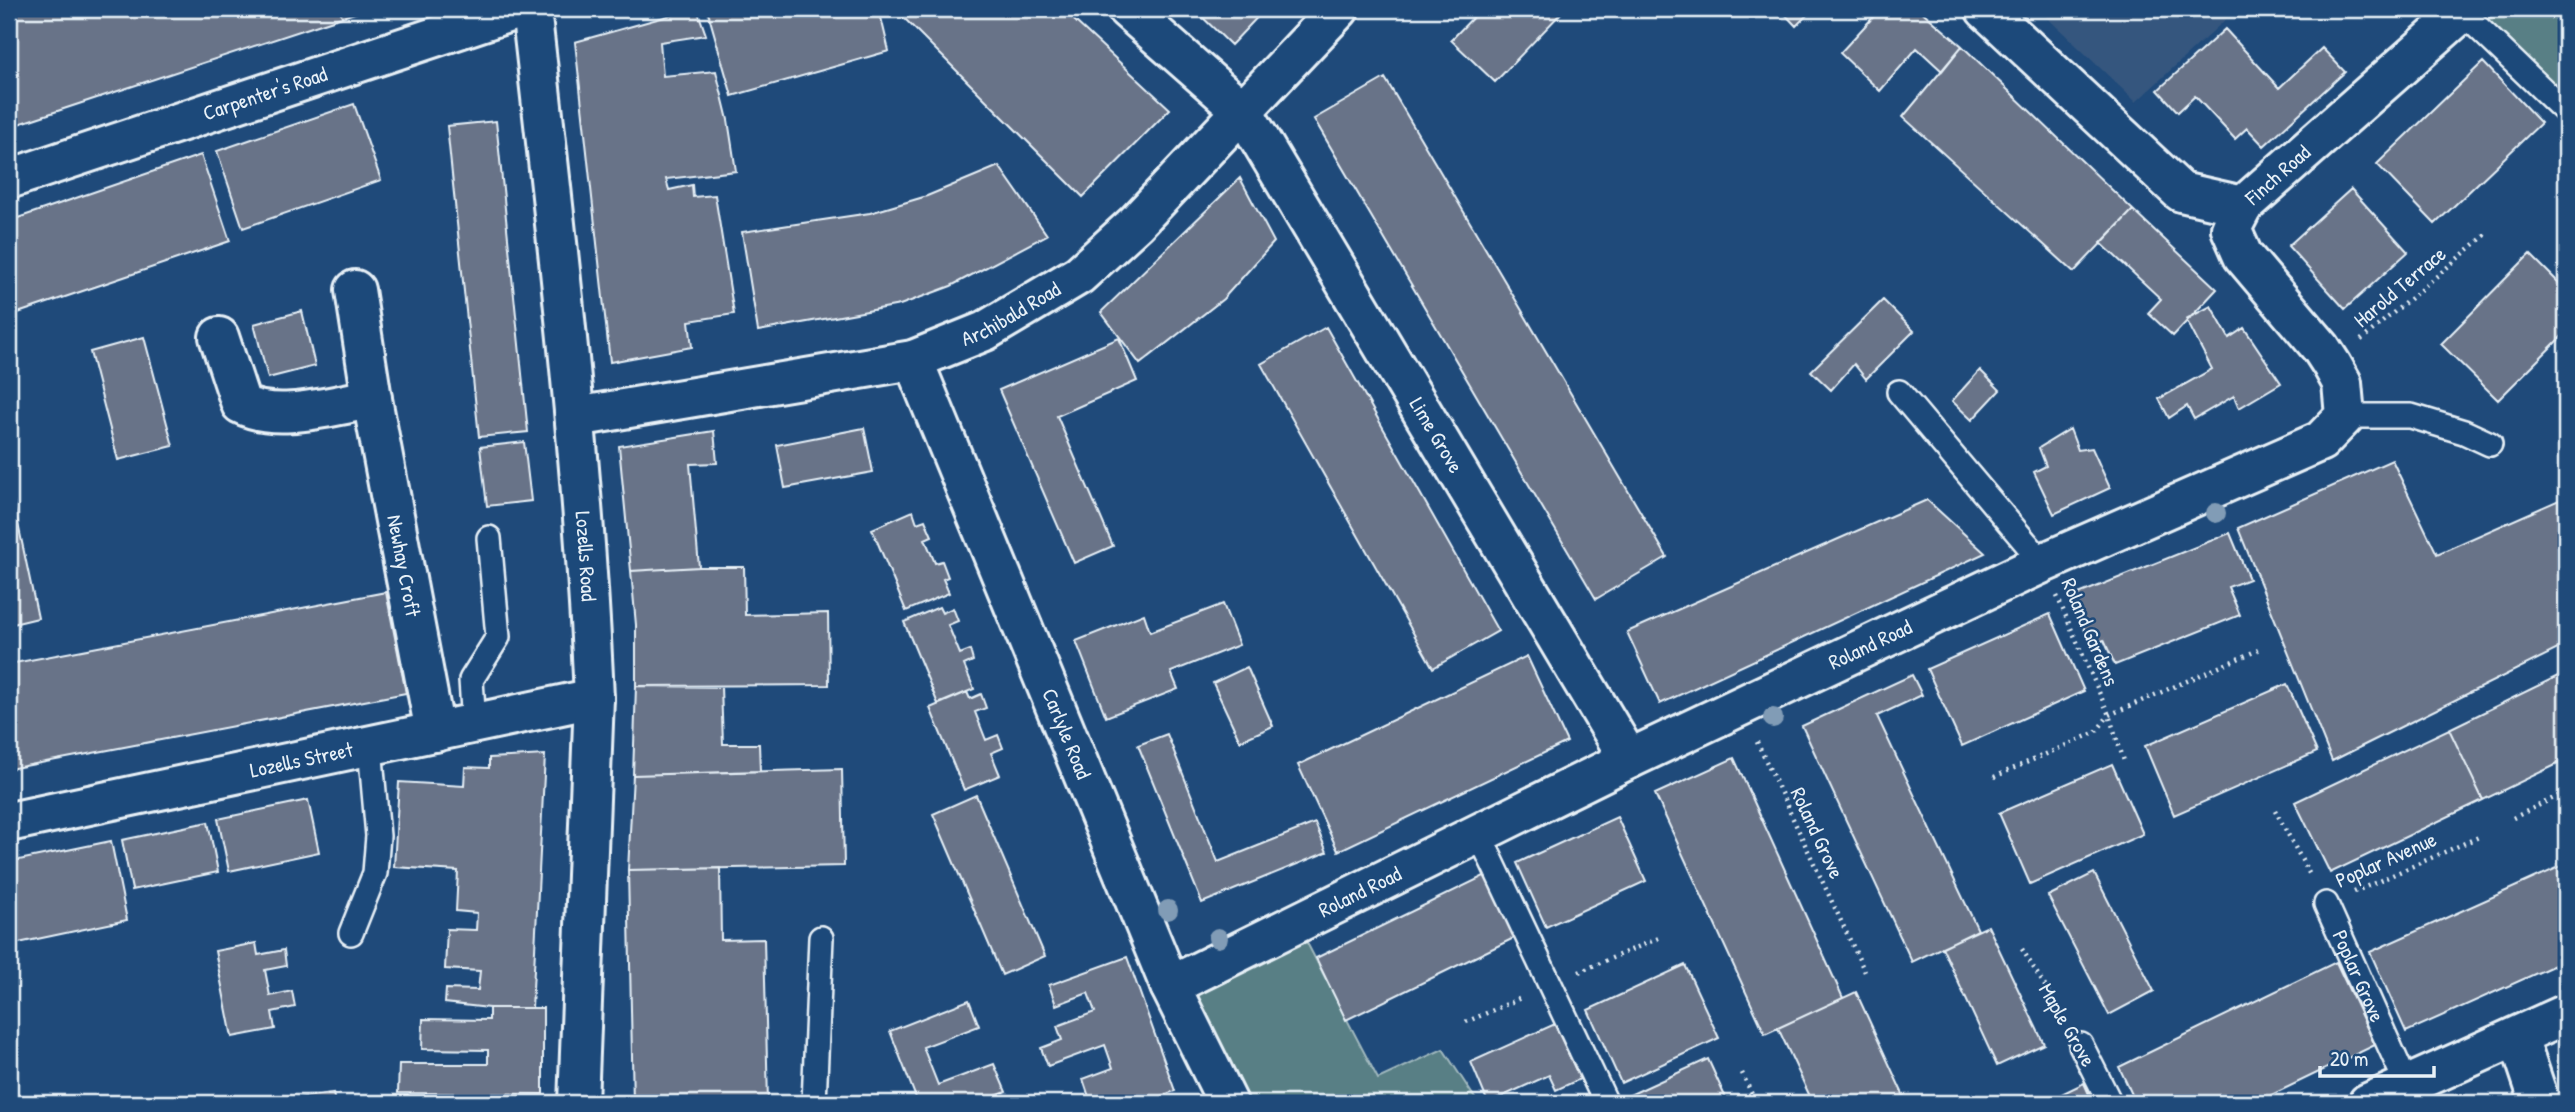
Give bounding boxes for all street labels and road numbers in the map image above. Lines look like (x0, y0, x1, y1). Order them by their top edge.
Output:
street label: Carpenter's Road (199, 59, 331, 127)
street label: Finch Road (2238, 138, 2317, 212)
street label: Harold Terrace (2347, 239, 2452, 334)
street label: Archibald Road (957, 274, 1066, 353)
street label: Lime Grove (1403, 392, 1470, 478)
street label: Lozells Road (569, 510, 604, 602)
street label: Newhay Croft (380, 512, 428, 620)
street label: Roland Gardens (2055, 573, 2126, 690)
street label: Roland Road (1824, 612, 1916, 676)
street label: Carlyle Road (1035, 684, 1098, 783)
street label: Lozells Street (247, 734, 356, 785)
street label: Roland Grove (1784, 782, 1851, 883)
street label: Poplar Avenue (2331, 824, 2441, 895)
street label: Roland Road (1314, 859, 1406, 924)
street label: Poplar Grove (2326, 925, 2392, 1026)
street label: Maple Grove (2032, 978, 2103, 1072)

